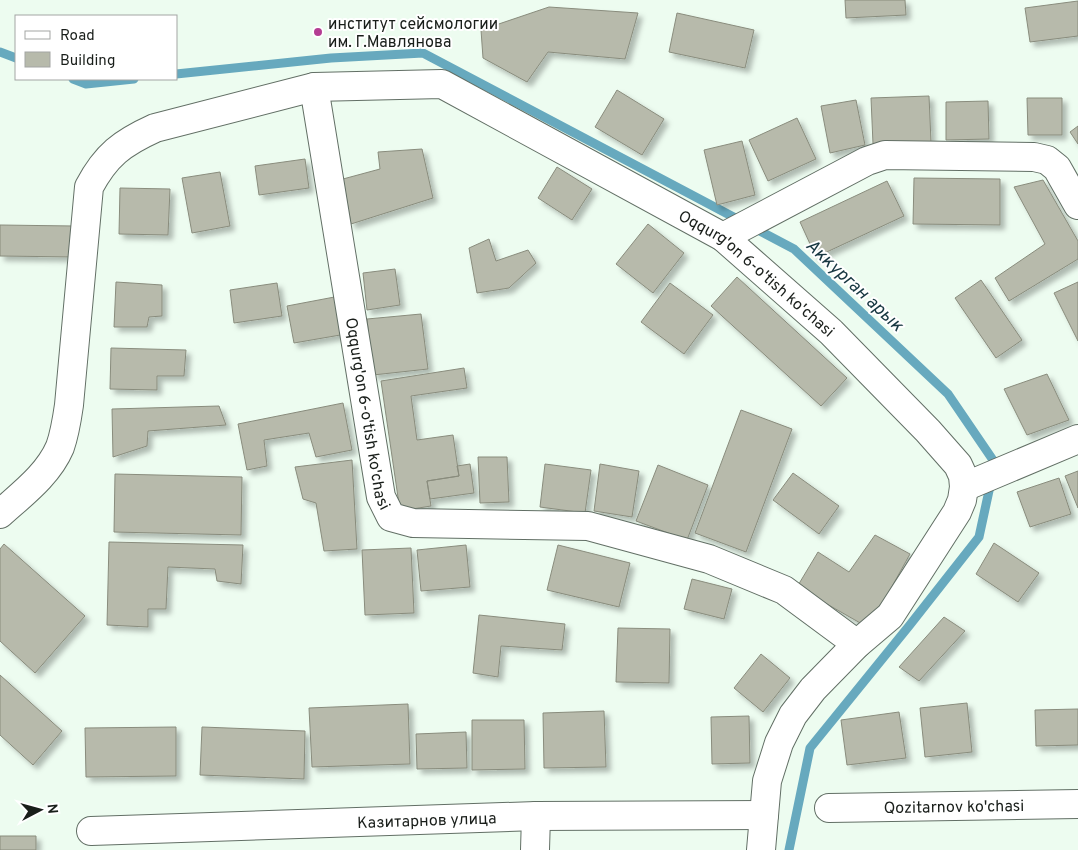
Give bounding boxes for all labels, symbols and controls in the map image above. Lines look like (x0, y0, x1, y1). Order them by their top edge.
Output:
legend (15, 15, 178, 80)
place label: институт сейсмологии им. Г.Мавлянова (328, 15, 498, 53)
marker: институт сейсмологии им. Г.Мавлянова (312, 26, 324, 38)
text: Road (60, 27, 95, 46)
text: Building (60, 52, 115, 71)
street label: Oqqurg'on 6-o'tish ko'chasi (674, 207, 838, 342)
water label: Аккурган арык (800, 235, 908, 338)
street label: Oqqurg'on 6-o'tish ko'chasi (340, 316, 394, 514)
north arrow (15, 785, 65, 835)
street label: Qozitarnov ko'chasi (883, 797, 1025, 819)
text: N (42, 803, 60, 815)
street label: Казитарнов улица (357, 809, 497, 834)

